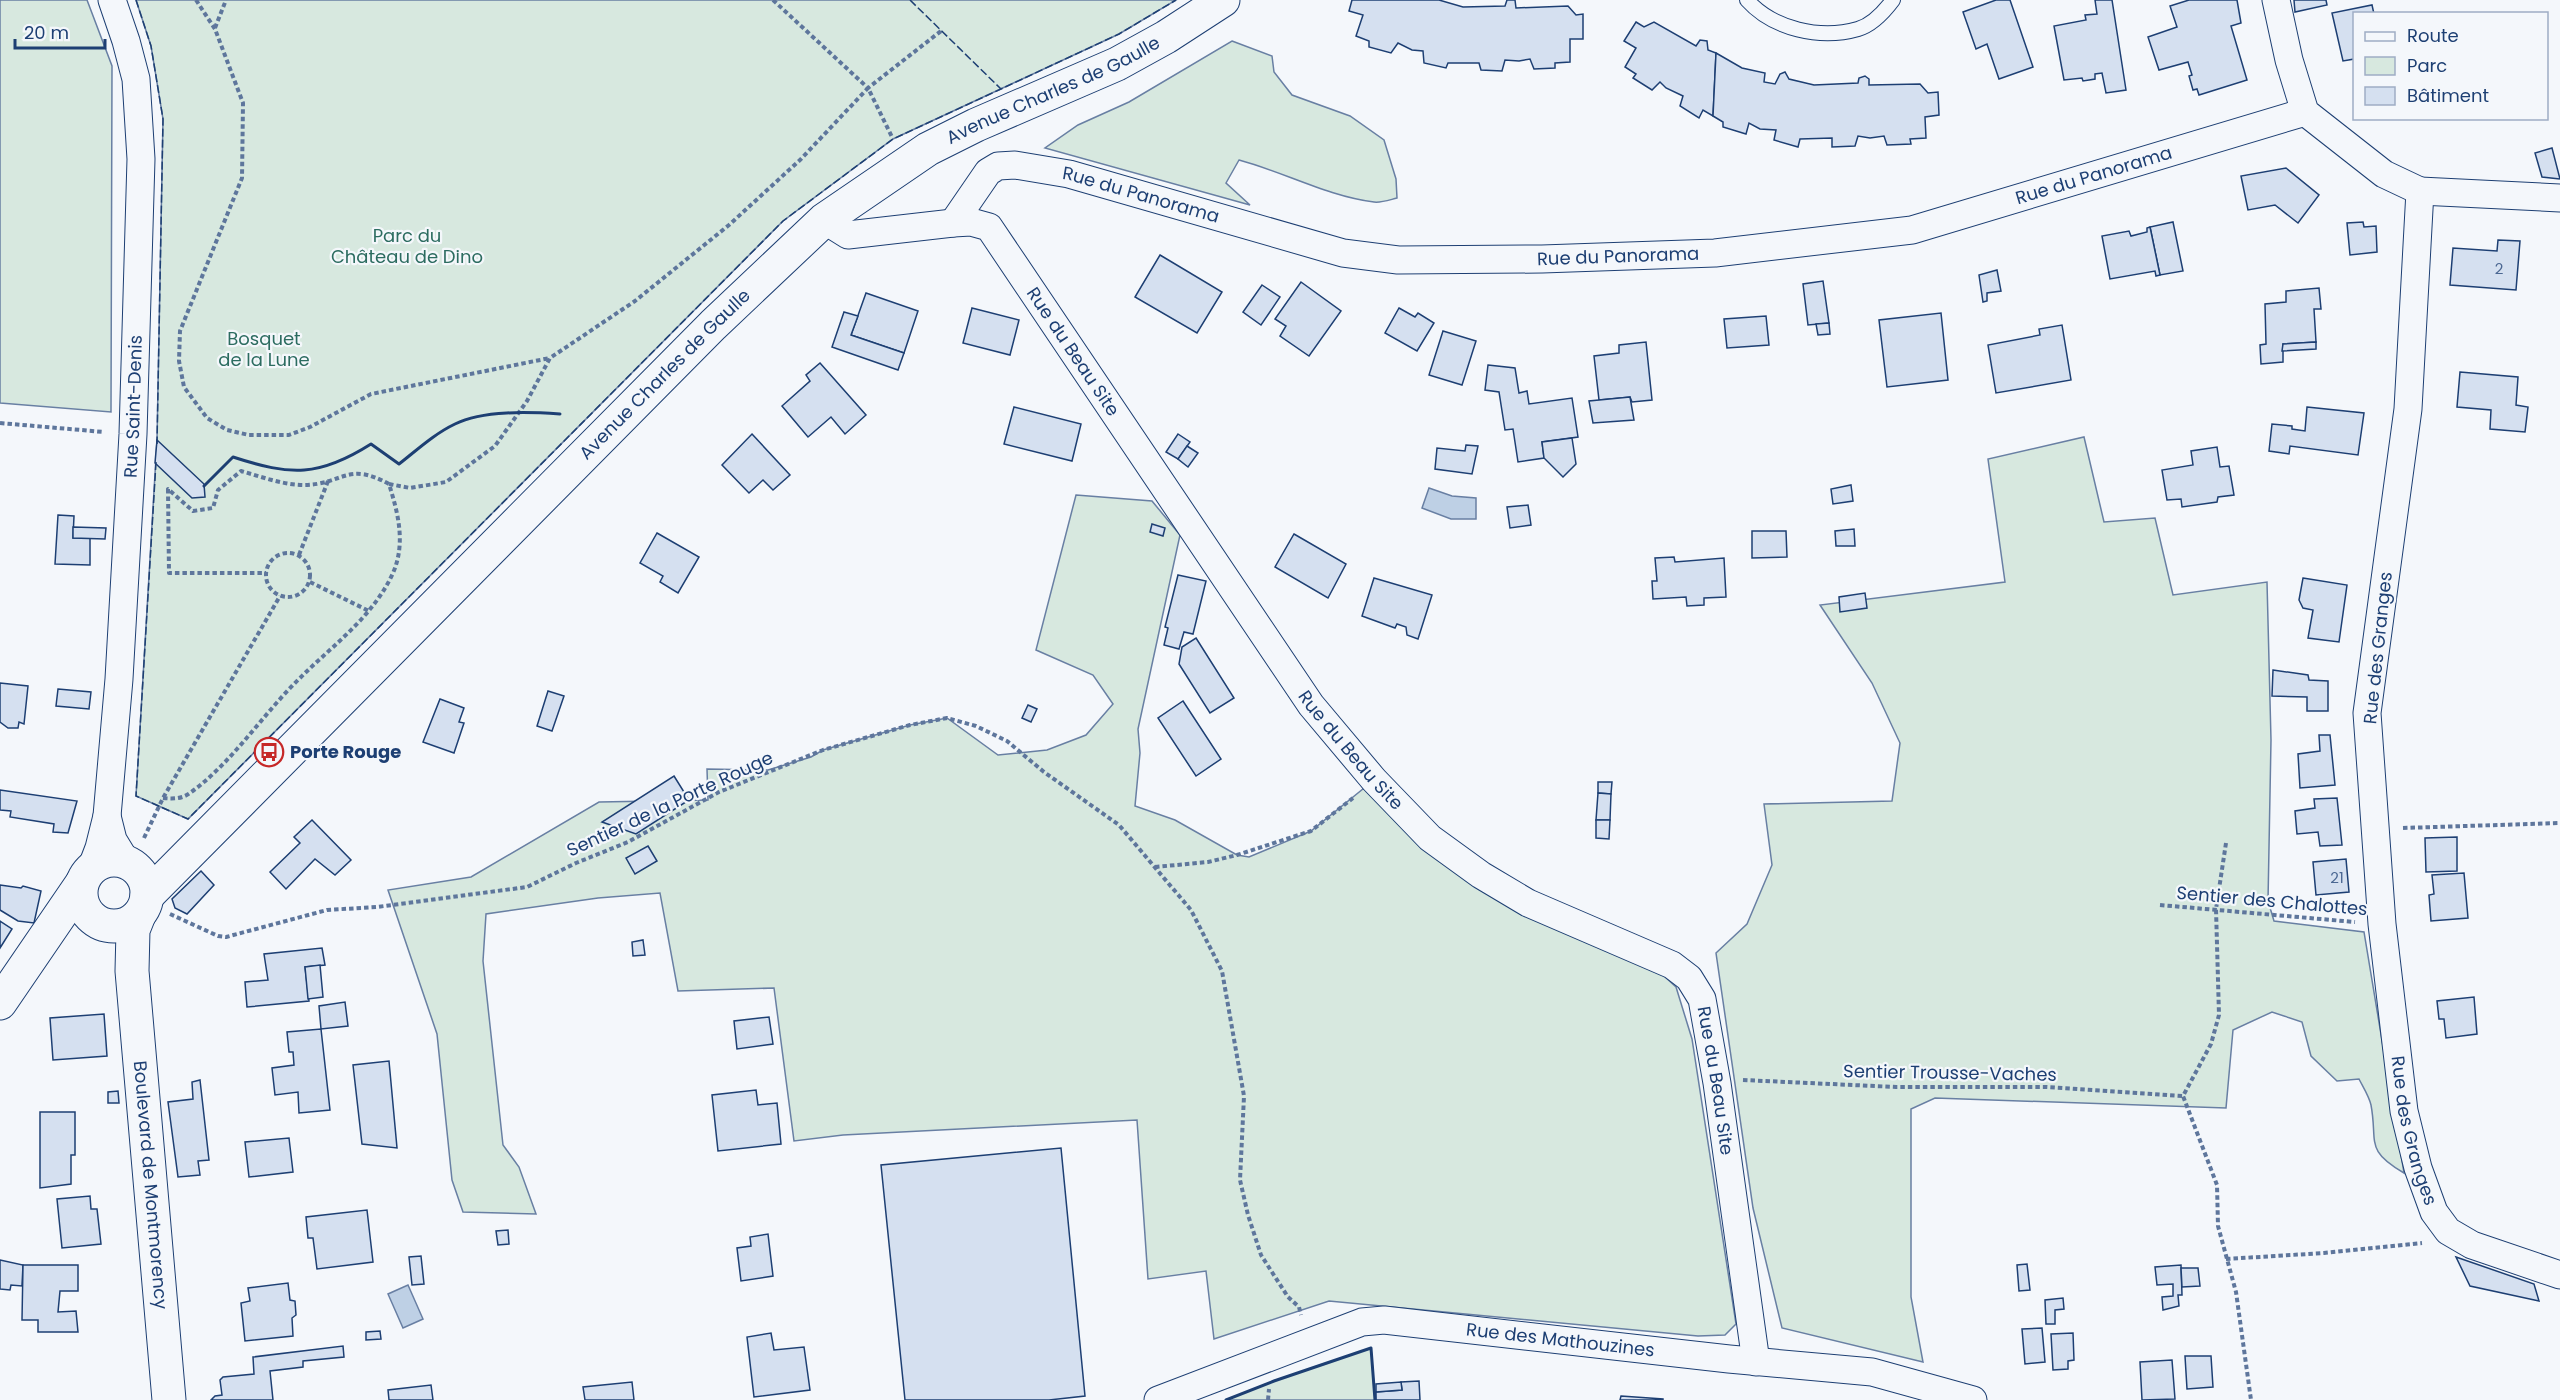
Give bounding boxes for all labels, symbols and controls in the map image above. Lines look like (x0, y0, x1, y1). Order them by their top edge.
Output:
scale bar (15, 12, 105, 50)
legend (2353, 12, 2548, 120)
text: 20 m (24, 20, 69, 45)
text: Route (2407, 23, 2459, 48)
street label: Avenue Charles de Gaulle (942, 30, 1164, 150)
text: Parc (2407, 53, 2447, 78)
text: Bâtiment (2407, 83, 2489, 108)
street label: Rue du Panorama (2012, 140, 2175, 210)
street label: Rue du Panorama (1061, 160, 1222, 229)
park label: Parc du Château de Dino (331, 223, 483, 269)
street label: Rue du Panorama (1537, 241, 1700, 271)
house number: 2 (2495, 258, 2503, 279)
street label: Rue du Beau Site (1021, 282, 1126, 421)
street label: Avenue Charles de Gaulle (573, 283, 756, 465)
park label: Bosquet de la Lune (218, 326, 310, 372)
street label: Rue Saint-Denis (118, 335, 148, 478)
street label: Rue des Granges (2357, 571, 2398, 725)
street label: Rue du Beau Site (1293, 685, 1409, 815)
bus stop icon: Porte Rouge (253, 736, 285, 768)
place label: Porte Rouge (290, 739, 401, 764)
street label: Sentier de la Porte Rouge (563, 745, 777, 862)
house number: 21 (2330, 867, 2344, 888)
street label: Sentier des Chalottes (2175, 880, 2369, 921)
street label: Rue du Beau Site (1692, 1004, 1740, 1157)
street label: Rue des Granges (2386, 1054, 2444, 1209)
street label: Sentier Trousse-Vaches (1843, 1058, 2057, 1087)
street label: Boulevard de Montmorency (128, 1060, 174, 1310)
street label: Rue des Mathouzines (1465, 1316, 1656, 1363)

